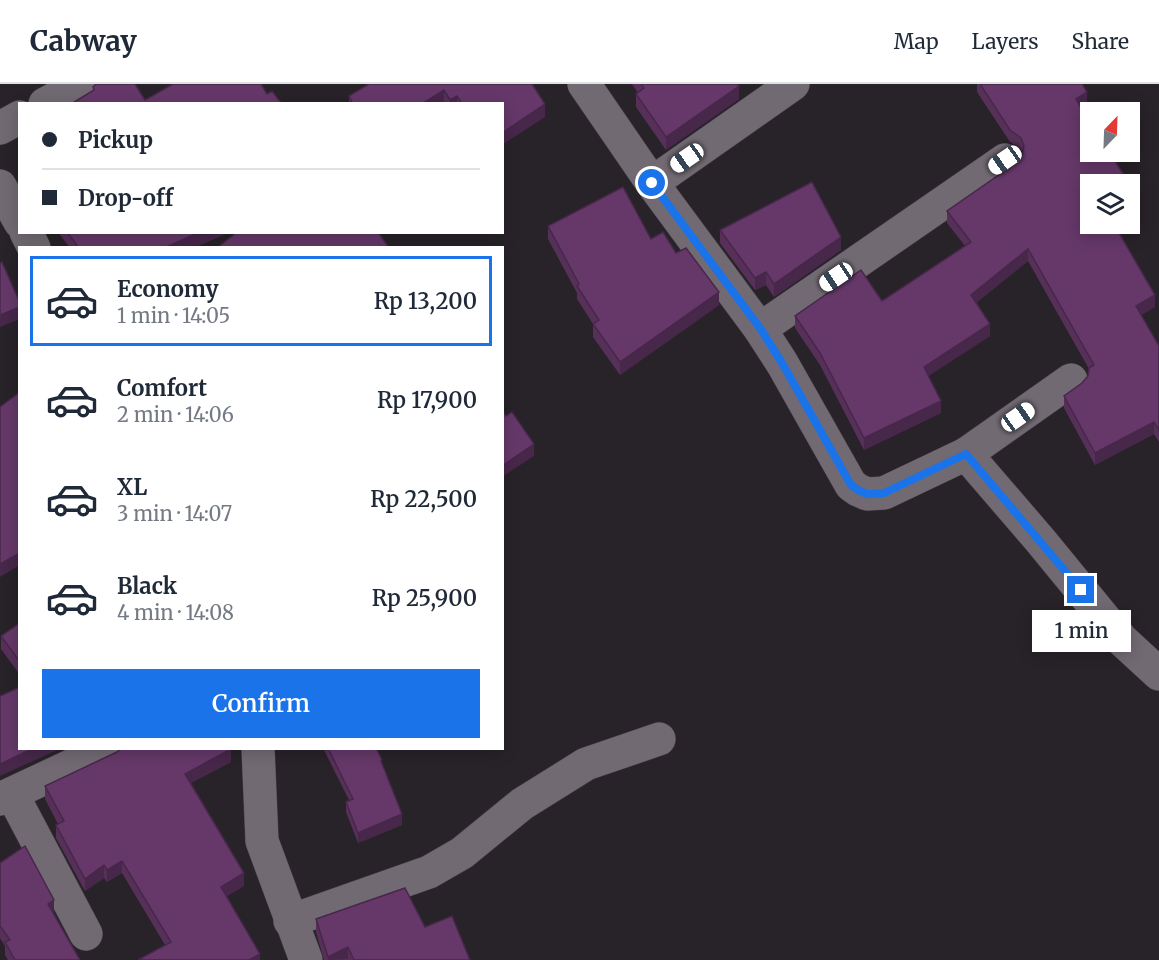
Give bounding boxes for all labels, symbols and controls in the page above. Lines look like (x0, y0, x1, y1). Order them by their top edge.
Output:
text: Cabway (30, 23, 137, 59)
text: Map (894, 28, 939, 55)
text: Layers (972, 28, 1039, 55)
text: Share (1072, 28, 1129, 55)
north arrow (1080, 102, 1140, 162)
map controls (1080, 102, 1140, 234)
text: Pickup (78, 126, 153, 154)
car (667, 140, 707, 176)
car (985, 142, 1025, 178)
route start (638, 169, 665, 196)
button: layers (1080, 174, 1140, 234)
text: Drop-off (78, 184, 173, 212)
car (816, 259, 856, 295)
icon: car (45, 274, 99, 328)
text: Economy (117, 275, 218, 303)
text: Rp 13,200 (374, 287, 477, 315)
text: 1 min · 14:05 (117, 303, 230, 328)
icon: car (45, 373, 99, 427)
text: Comfort (117, 374, 207, 402)
text: Rp 17,900 (377, 386, 477, 414)
car (998, 399, 1038, 435)
text: 2 min · 14:06 (117, 402, 234, 427)
icon: car (45, 472, 99, 526)
text: XL (117, 473, 147, 501)
text: Rp 22,500 (370, 485, 477, 513)
text: 3 min · 14:07 (117, 501, 232, 526)
icon: car (45, 571, 99, 625)
text: Black (117, 572, 177, 600)
route end (1067, 576, 1094, 603)
text: Rp 25,900 (372, 584, 477, 612)
text: 4 min · 14:08 (117, 600, 234, 625)
callout: 1 min (1032, 611, 1130, 653)
text: 1 min (1055, 618, 1108, 643)
button: Confirm (42, 669, 480, 738)

